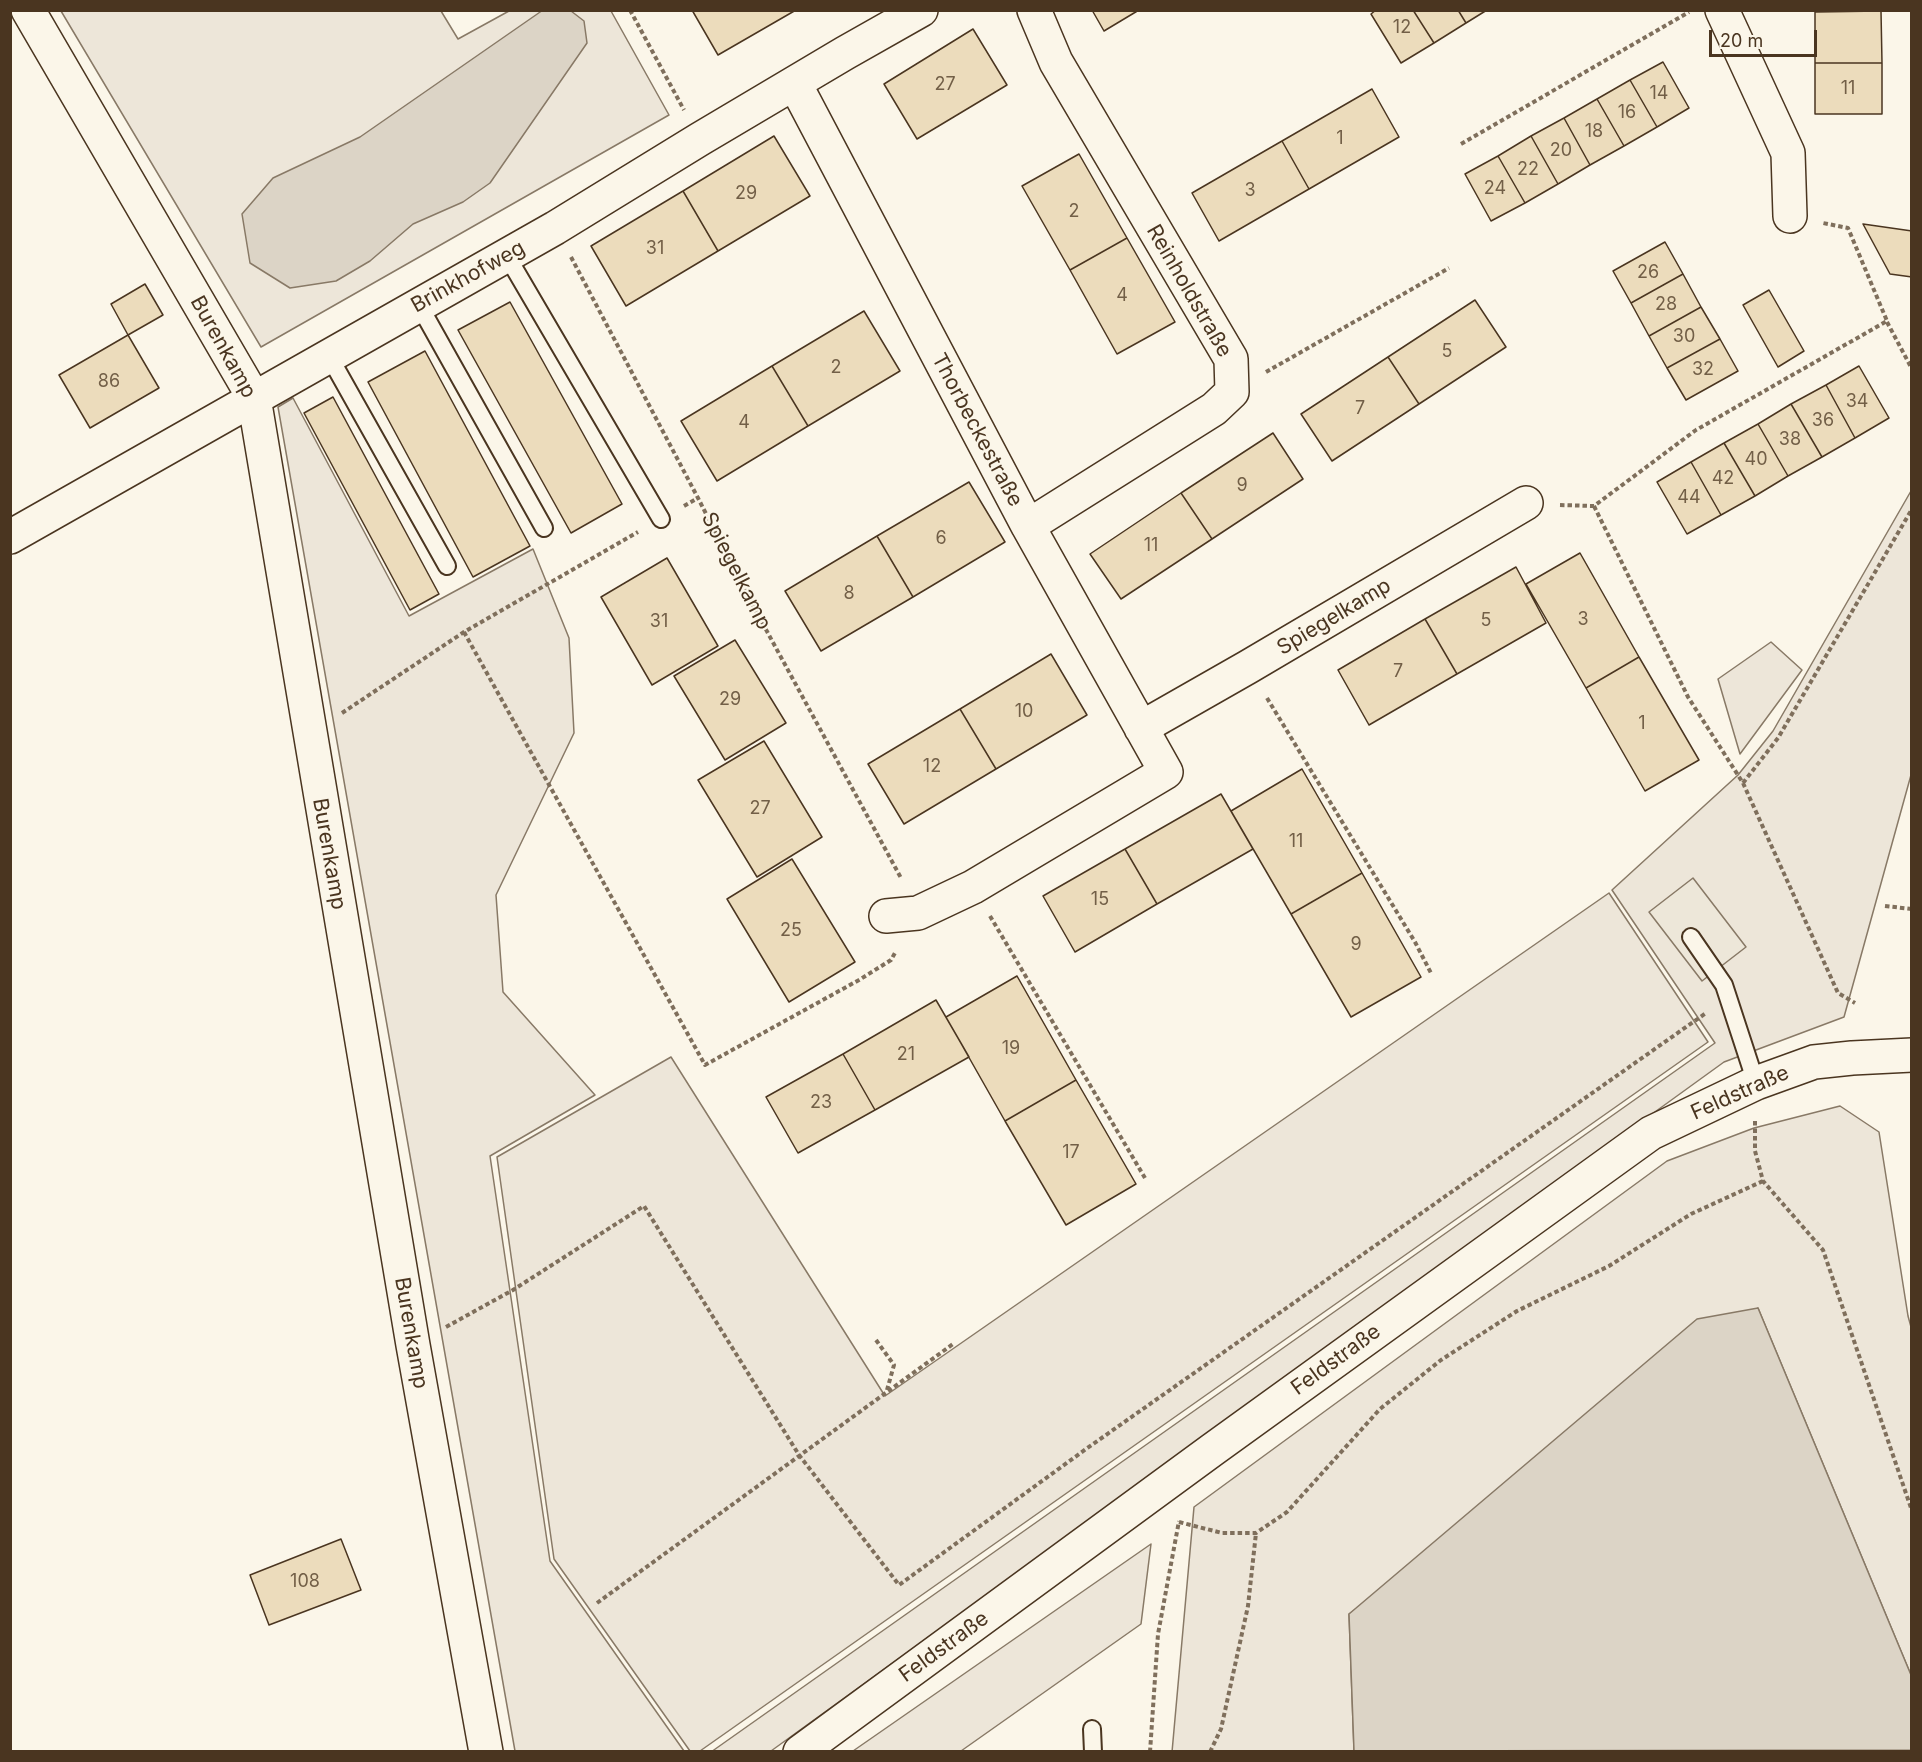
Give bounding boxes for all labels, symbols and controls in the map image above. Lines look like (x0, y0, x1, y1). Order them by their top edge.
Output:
house number: 12 (1393, 17, 1411, 39)
scale bar (1712, 18, 1820, 56)
text: 20 m (1720, 30, 1763, 51)
house number: 27 (934, 74, 956, 96)
house number: 11 (1841, 78, 1855, 100)
house number: 14 (1650, 83, 1668, 105)
house number: 16 (1618, 102, 1636, 124)
house number: 18 (1585, 121, 1603, 143)
house number: 1 (1336, 128, 1344, 150)
house number: 20 (1550, 140, 1572, 162)
house number: 22 (1517, 159, 1539, 181)
house number: 24 (1484, 178, 1506, 200)
house number: 3 (1244, 180, 1256, 202)
house number: 29 (735, 183, 757, 205)
house number: 2 (1069, 201, 1079, 223)
street label: Reinholdstraße (1141, 220, 1237, 362)
street label: Brinkhofweg (407, 235, 529, 319)
house number: 31 (646, 238, 664, 260)
house number: 26 (1637, 262, 1659, 284)
house number: 4 (1116, 285, 1128, 307)
street label: Burenkamp (185, 292, 261, 402)
house number: 28 (1655, 294, 1677, 316)
house number: 30 (1673, 326, 1695, 348)
house number: 5 (1442, 341, 1452, 363)
street label: Thorbeckestraße (926, 349, 1028, 511)
house number: 2 (831, 357, 841, 379)
house number: 32 (1692, 359, 1714, 381)
house number: 86 (98, 371, 120, 393)
house number: 34 (1846, 391, 1868, 413)
house number: 7 (1355, 398, 1365, 420)
house number: 36 (1812, 410, 1834, 432)
house number: 4 (738, 412, 750, 434)
house number: 38 (1779, 429, 1801, 451)
house number: 40 (1745, 449, 1767, 471)
house number: 42 (1712, 468, 1734, 490)
house number: 9 (1236, 475, 1248, 497)
house number: 44 (1677, 487, 1701, 509)
street label: Spiegelkamp (696, 508, 776, 634)
house number: 6 (935, 528, 947, 550)
house number: 11 (1144, 535, 1158, 557)
street label: Spiegelkamp (1272, 573, 1396, 661)
house number: 8 (843, 583, 855, 605)
house number: 3 (1577, 609, 1589, 631)
house number: 5 (1481, 610, 1491, 632)
house number: 31 (650, 611, 668, 633)
house number: 7 (1393, 661, 1403, 683)
house number: 29 (719, 689, 741, 711)
house number: 10 (1015, 701, 1033, 723)
house number: 1 (1638, 713, 1646, 735)
house number: 12 (923, 756, 941, 778)
street label: Burenkamp (307, 796, 351, 912)
house number: 27 (749, 798, 771, 820)
house number: 11 (1289, 831, 1303, 853)
house number: 15 (1091, 889, 1109, 911)
house number: 25 (780, 920, 802, 942)
house number: 9 (1350, 934, 1362, 956)
house number: 19 (1002, 1038, 1020, 1060)
house number: 21 (897, 1044, 915, 1066)
street label: Feldstraße (1687, 1060, 1793, 1126)
house number: 23 (810, 1092, 832, 1114)
house number: 17 (1062, 1142, 1080, 1164)
street label: Burenkamp (389, 1275, 433, 1391)
street label: Feldstraße (1286, 1319, 1386, 1401)
house number: 108 (290, 1571, 320, 1593)
street label: Feldstraße (894, 1606, 994, 1688)

